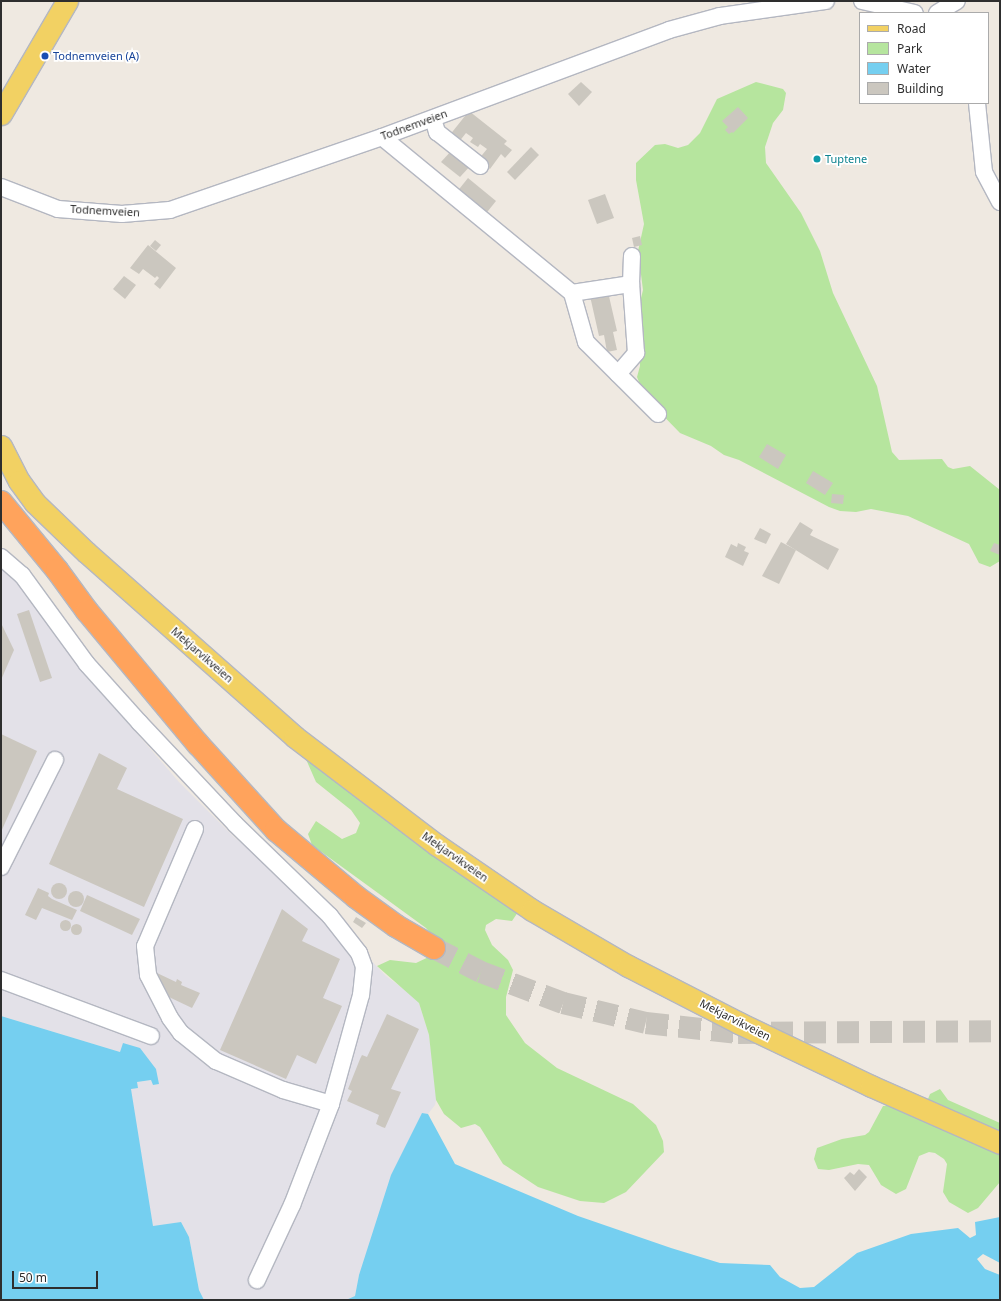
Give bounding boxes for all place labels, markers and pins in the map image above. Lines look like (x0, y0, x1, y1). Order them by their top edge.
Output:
place label: Todnemveien (A) (53, 49, 139, 63)
marker: Todnemveien (A) (40, 51, 50, 61)
place label: Tuptene (825, 152, 867, 166)
marker: Tuptene (812, 154, 822, 164)

